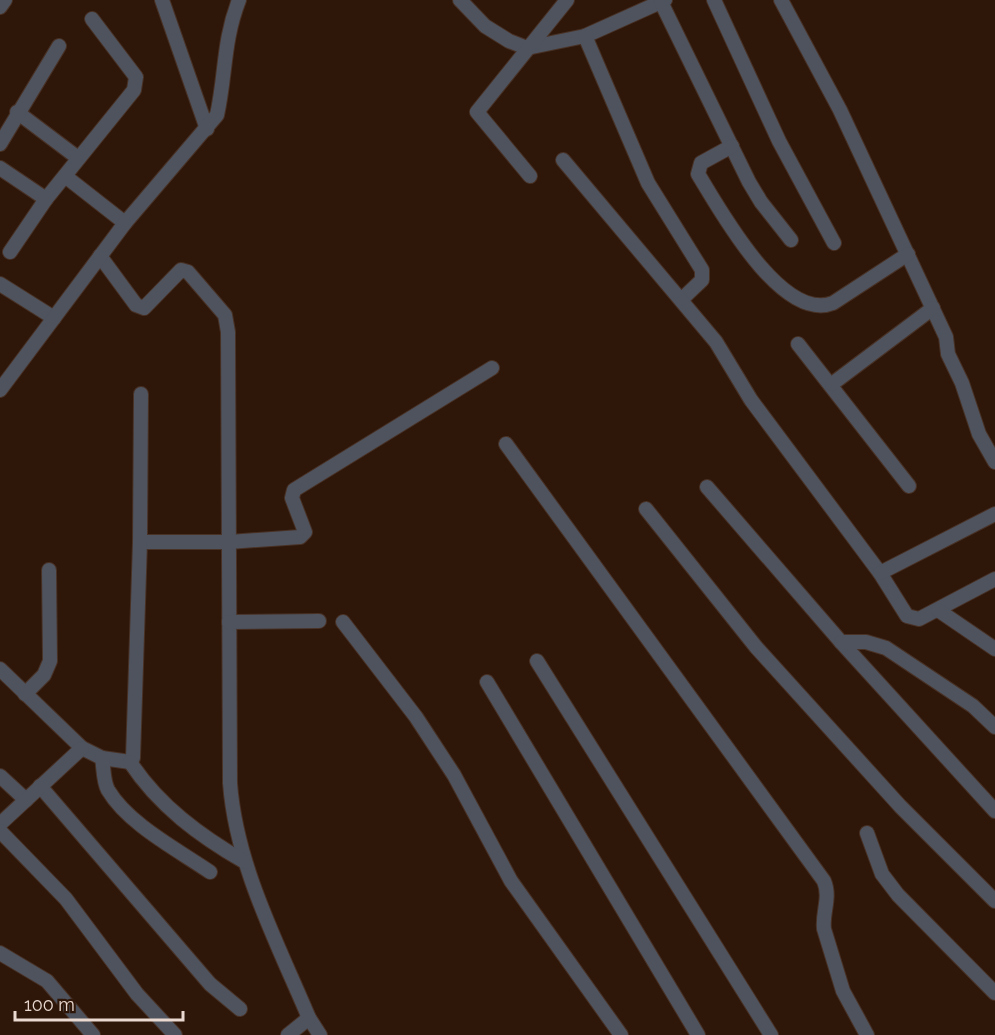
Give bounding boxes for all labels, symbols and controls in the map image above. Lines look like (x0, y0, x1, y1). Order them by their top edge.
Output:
scale bar (15, 984, 183, 1022)
text: 100 m (24, 994, 75, 1015)

